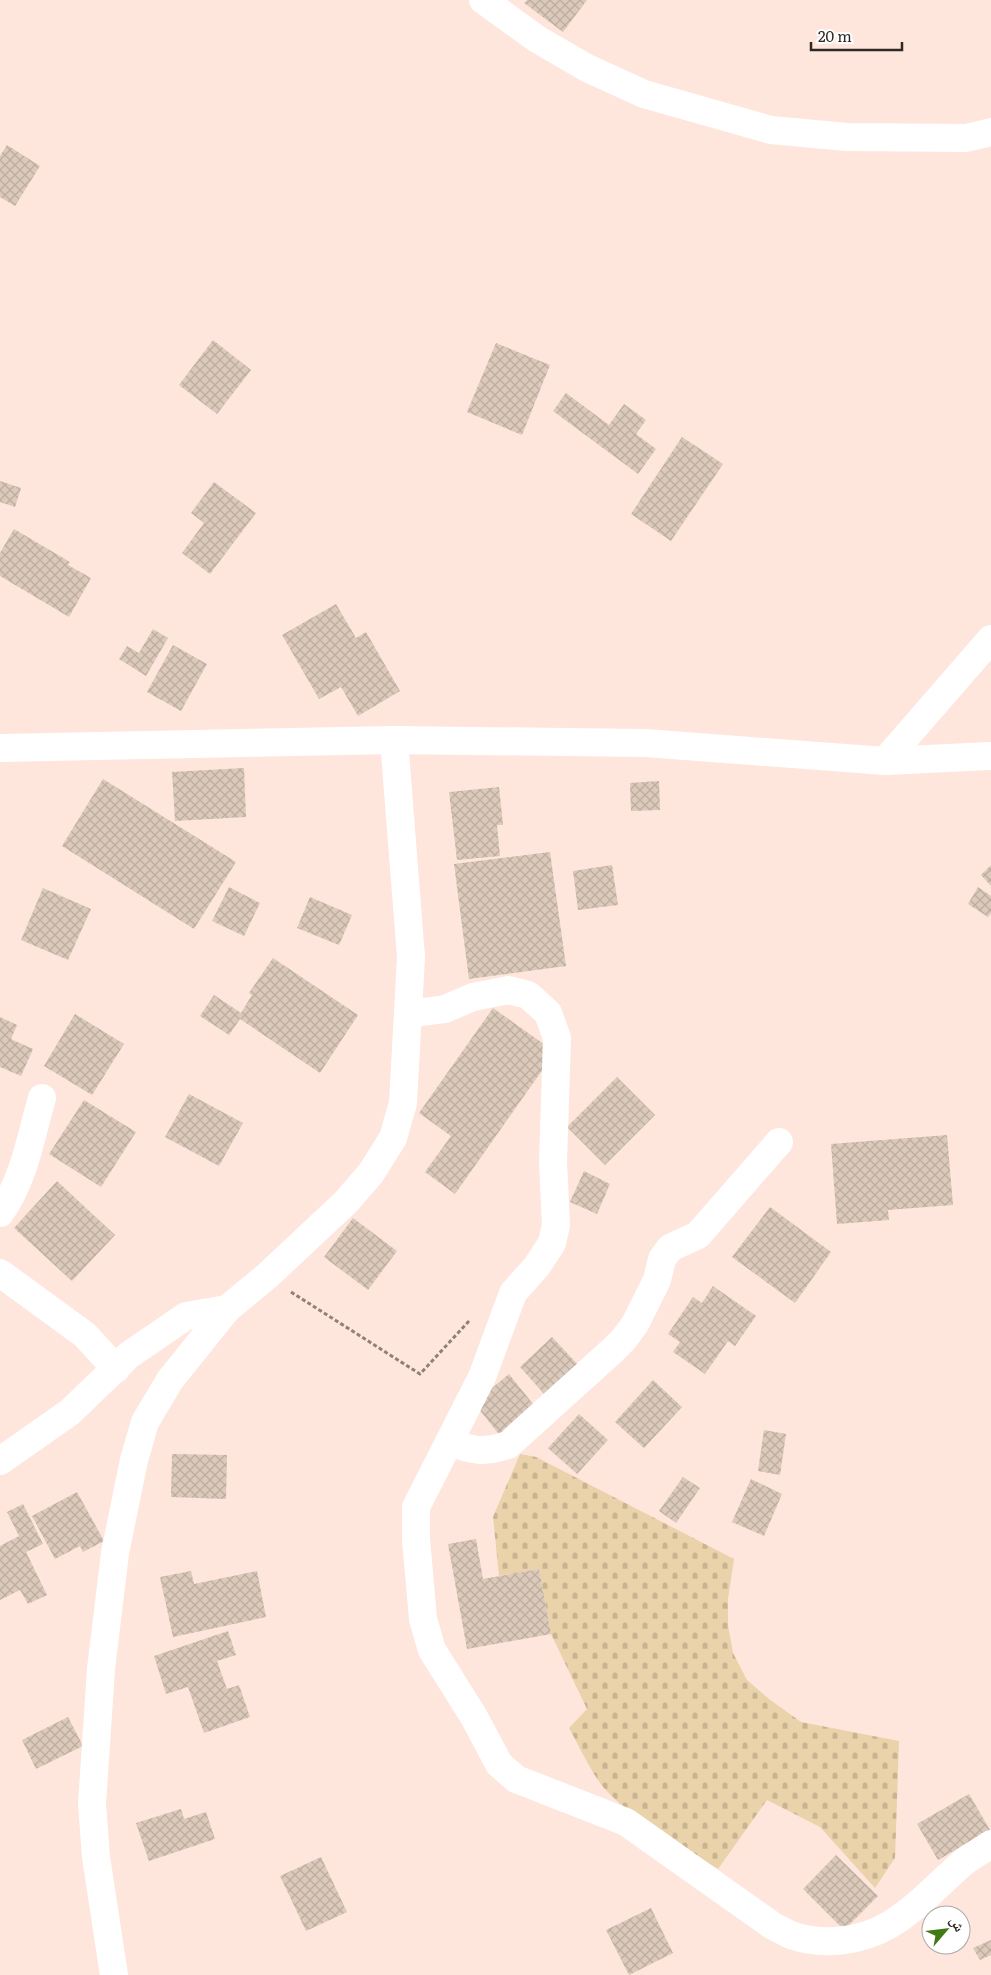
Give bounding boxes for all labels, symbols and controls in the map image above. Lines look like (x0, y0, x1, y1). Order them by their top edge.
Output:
scale bar (811, 20, 902, 52)
text: 20 m (818, 24, 852, 47)
north arrow (921, 1905, 971, 1955)
text: ش (946, 1912, 971, 1935)

